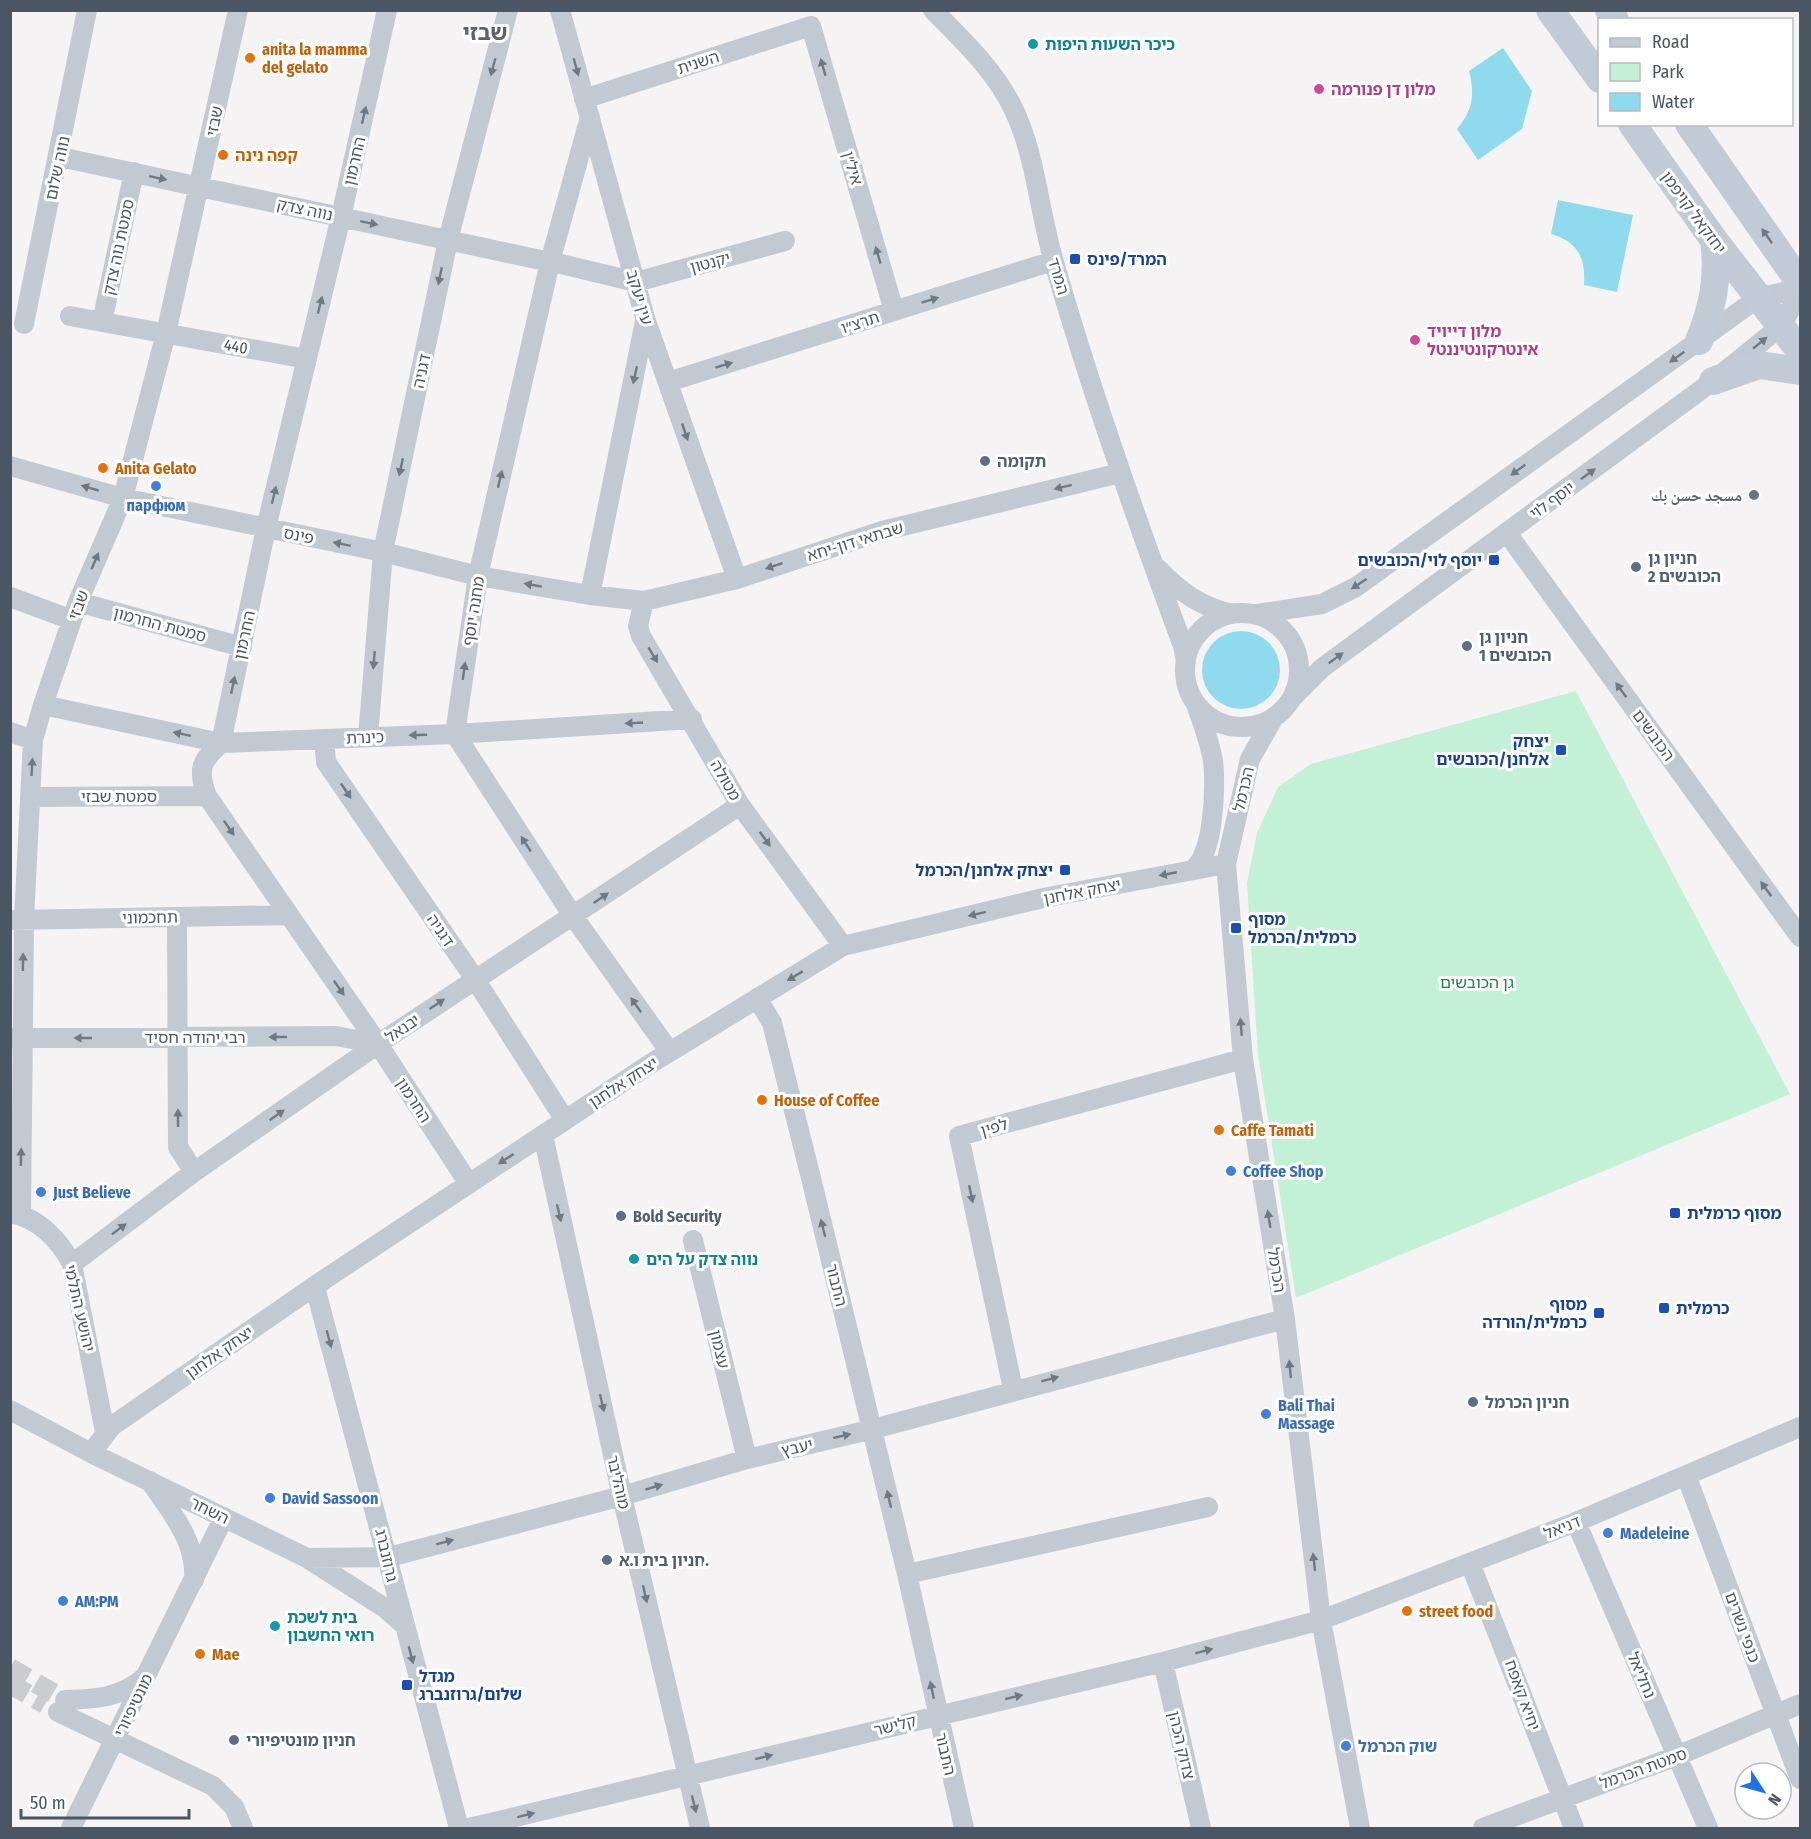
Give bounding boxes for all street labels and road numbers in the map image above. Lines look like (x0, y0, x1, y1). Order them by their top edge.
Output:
street label: השנית (675, 47, 722, 78)
street label: שבזי (202, 104, 227, 138)
street label: נווה שלום (41, 134, 74, 202)
street label: החרמון (340, 135, 369, 187)
street label: איל״ן (839, 149, 866, 187)
street label: יחזקאל קויפמן (1657, 167, 1730, 257)
street label: נווה צדק (275, 194, 335, 225)
street label: סמטת נוה צדק (99, 197, 138, 297)
street label: יקנטון (688, 248, 732, 277)
street label: המרד (1044, 255, 1073, 297)
street label: עין יעקב (623, 267, 656, 327)
street label: תרצ״ו (839, 307, 882, 338)
street label: 440 (223, 335, 249, 358)
street label: דגניה (409, 352, 434, 390)
street label: יוסף לוי (1526, 478, 1578, 523)
street label: שבתאי דון-יחא (805, 518, 906, 565)
street label: פינס (282, 523, 316, 548)
street label: מחנה יוסף (459, 575, 488, 647)
street label: שבזי (64, 588, 93, 623)
street label: סמטת החרמון (111, 603, 208, 646)
street label: החרמון (230, 609, 259, 661)
street label: הכובשים (1629, 706, 1679, 765)
street label: כינרת (346, 727, 384, 748)
street label: מטולה (706, 756, 745, 804)
street label: הכרמל (1229, 765, 1258, 813)
street label: סמטת שבזי (81, 787, 157, 806)
street label: יצחק אלחנן (1042, 875, 1122, 908)
street label: תחכמוני (122, 908, 178, 927)
street label: דגניה (423, 910, 458, 950)
street label: יבנאל (382, 1010, 423, 1047)
street label: רבי יהודה חסיד (144, 1028, 246, 1047)
street label: יצחק אלחנן (585, 1053, 661, 1112)
street label: החרמון (392, 1074, 435, 1126)
street label: לפין (978, 1115, 1010, 1140)
street label: הכרמל (1264, 1246, 1289, 1294)
street label: התבור (822, 1262, 851, 1308)
street label: יהושע התלמי (60, 1263, 99, 1353)
street label: יצחק אלחנן (182, 1322, 257, 1383)
street label: עצמון (706, 1328, 733, 1370)
street label: יעבץ (779, 1435, 815, 1460)
street label: מוהליבר (603, 1453, 634, 1511)
street label: השחר (187, 1493, 232, 1528)
street label: דניאל (1541, 1511, 1583, 1543)
street label: גרוזנברג (371, 1527, 402, 1583)
street label: כנפי נשרים (1721, 1589, 1764, 1665)
street label: נחליאל (1623, 1649, 1660, 1701)
street label: יחיא קאפח (1501, 1657, 1544, 1733)
street label: מונטיפיורי (110, 1671, 157, 1740)
street label: צדוק הכהן (1164, 1709, 1199, 1781)
street label: קלישר (872, 1711, 918, 1740)
street label: התבור (931, 1731, 960, 1777)
street label: סמטת הכרמל (1597, 1744, 1689, 1793)

